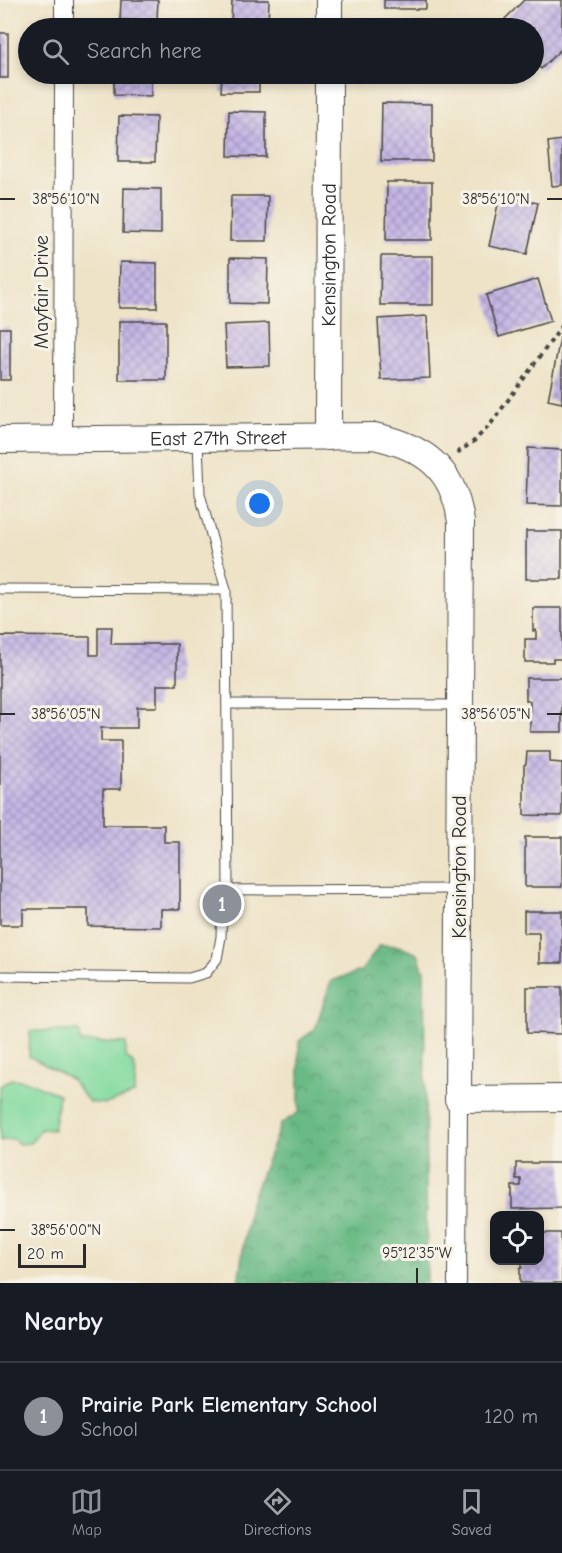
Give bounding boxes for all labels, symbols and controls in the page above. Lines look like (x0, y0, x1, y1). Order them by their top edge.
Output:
search box (18, 18, 544, 84)
icon: search (39, 35, 72, 68)
text: Search here (87, 38, 202, 64)
street label: Kensington Road (317, 183, 340, 327)
text: 38°56'10"N (32, 190, 100, 208)
text: 38°56'10"N (462, 190, 530, 208)
street label: Mayfair Drive (30, 235, 53, 349)
street label: East 27th Street (150, 425, 288, 450)
your location (245, 489, 274, 518)
text: 38°56'05"N (31, 705, 101, 723)
text: 38°56'05"N (461, 705, 531, 723)
street label: Kensington Road (448, 795, 471, 939)
pin: 1 (202, 882, 242, 926)
map controls (490, 1211, 544, 1265)
button: locate (490, 1211, 544, 1265)
text: 38°56'00"N (31, 1221, 101, 1239)
scale bar (18, 1241, 86, 1268)
text: 95°12'35"W (382, 1244, 452, 1262)
text: 20 m (27, 1245, 64, 1263)
text: Nearby (24, 1307, 103, 1337)
text: Prairie Park Elementary School (81, 1392, 377, 1418)
text: 1 (40, 1405, 47, 1428)
text: 120 m (484, 1405, 538, 1428)
text: School (81, 1418, 138, 1441)
tab: Map (70, 1485, 103, 1539)
tab: Directions (244, 1485, 311, 1539)
tab: Saved (452, 1485, 492, 1539)

